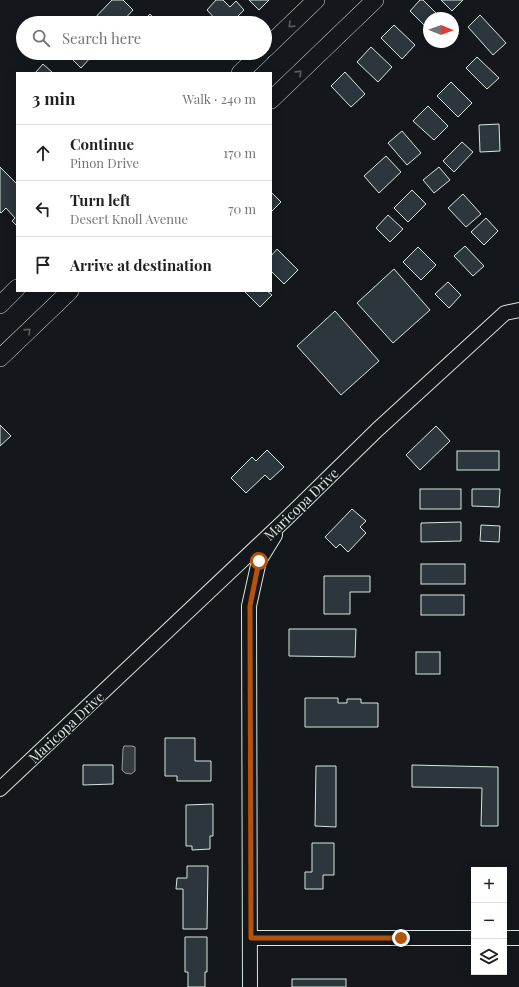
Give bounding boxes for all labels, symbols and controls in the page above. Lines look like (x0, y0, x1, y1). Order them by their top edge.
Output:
north arrow (423, 12, 459, 48)
search box (16, 16, 272, 60)
one-way arrow (288, 20, 296, 27)
icon: search (30, 27, 52, 49)
text: Search here (62, 28, 141, 48)
one-way arrow (294, 70, 302, 77)
text: 3 min (32, 87, 75, 109)
text: Walk · 240 m (183, 90, 256, 107)
text: Continue (70, 134, 134, 154)
icon: ahead (32, 142, 54, 164)
text: 170 m (223, 144, 256, 161)
text: Pinon Drive (70, 154, 139, 171)
text: Turn left (70, 190, 131, 210)
icon: left (32, 198, 54, 220)
text: 70 m (228, 200, 256, 217)
text: Desert Knoll Avenue (70, 210, 188, 227)
icon: arrive (32, 254, 54, 276)
text: Arrive at destination (70, 255, 212, 275)
one-way arrow (23, 328, 31, 336)
street label: Maricopa Drive (260, 464, 342, 544)
route start (250, 552, 268, 570)
street label: Maricopa Drive (24, 687, 108, 767)
map controls (471, 867, 507, 975)
button: + (471, 867, 507, 903)
button: − (471, 903, 507, 939)
route end (392, 929, 410, 947)
button: layers (471, 939, 507, 975)

